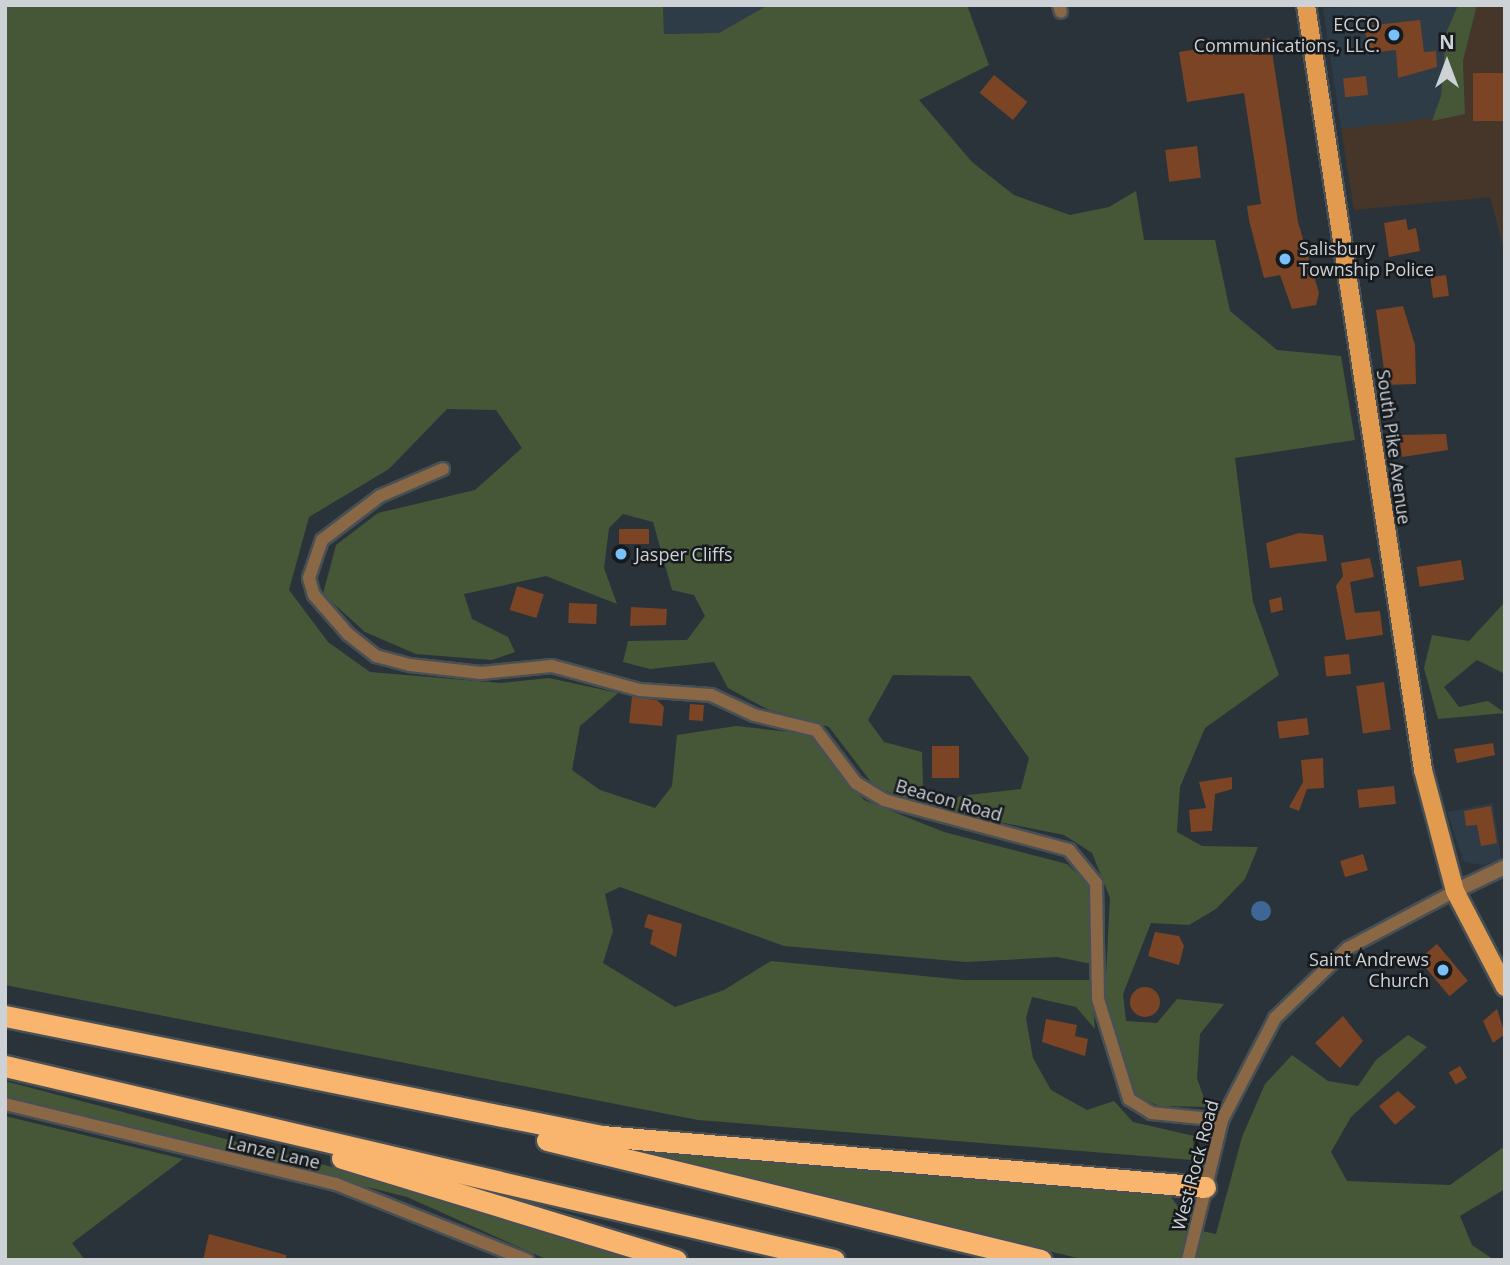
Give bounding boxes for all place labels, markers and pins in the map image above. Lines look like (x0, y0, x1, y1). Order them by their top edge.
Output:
place label: ECCO Communications, LLC. (1194, 14, 1380, 56)
marker: ECCO Communications, LLC. (1386, 27, 1402, 43)
place label: Salisbury Township Police (1299, 238, 1434, 280)
marker: Salisbury Township Police (1277, 251, 1293, 267)
place label: Jasper Cliffs (635, 543, 733, 565)
marker: Jasper Cliffs (613, 546, 629, 562)
place label: Saint Andrews Church (1309, 949, 1429, 992)
marker: Saint Andrews Church (1435, 962, 1451, 978)

